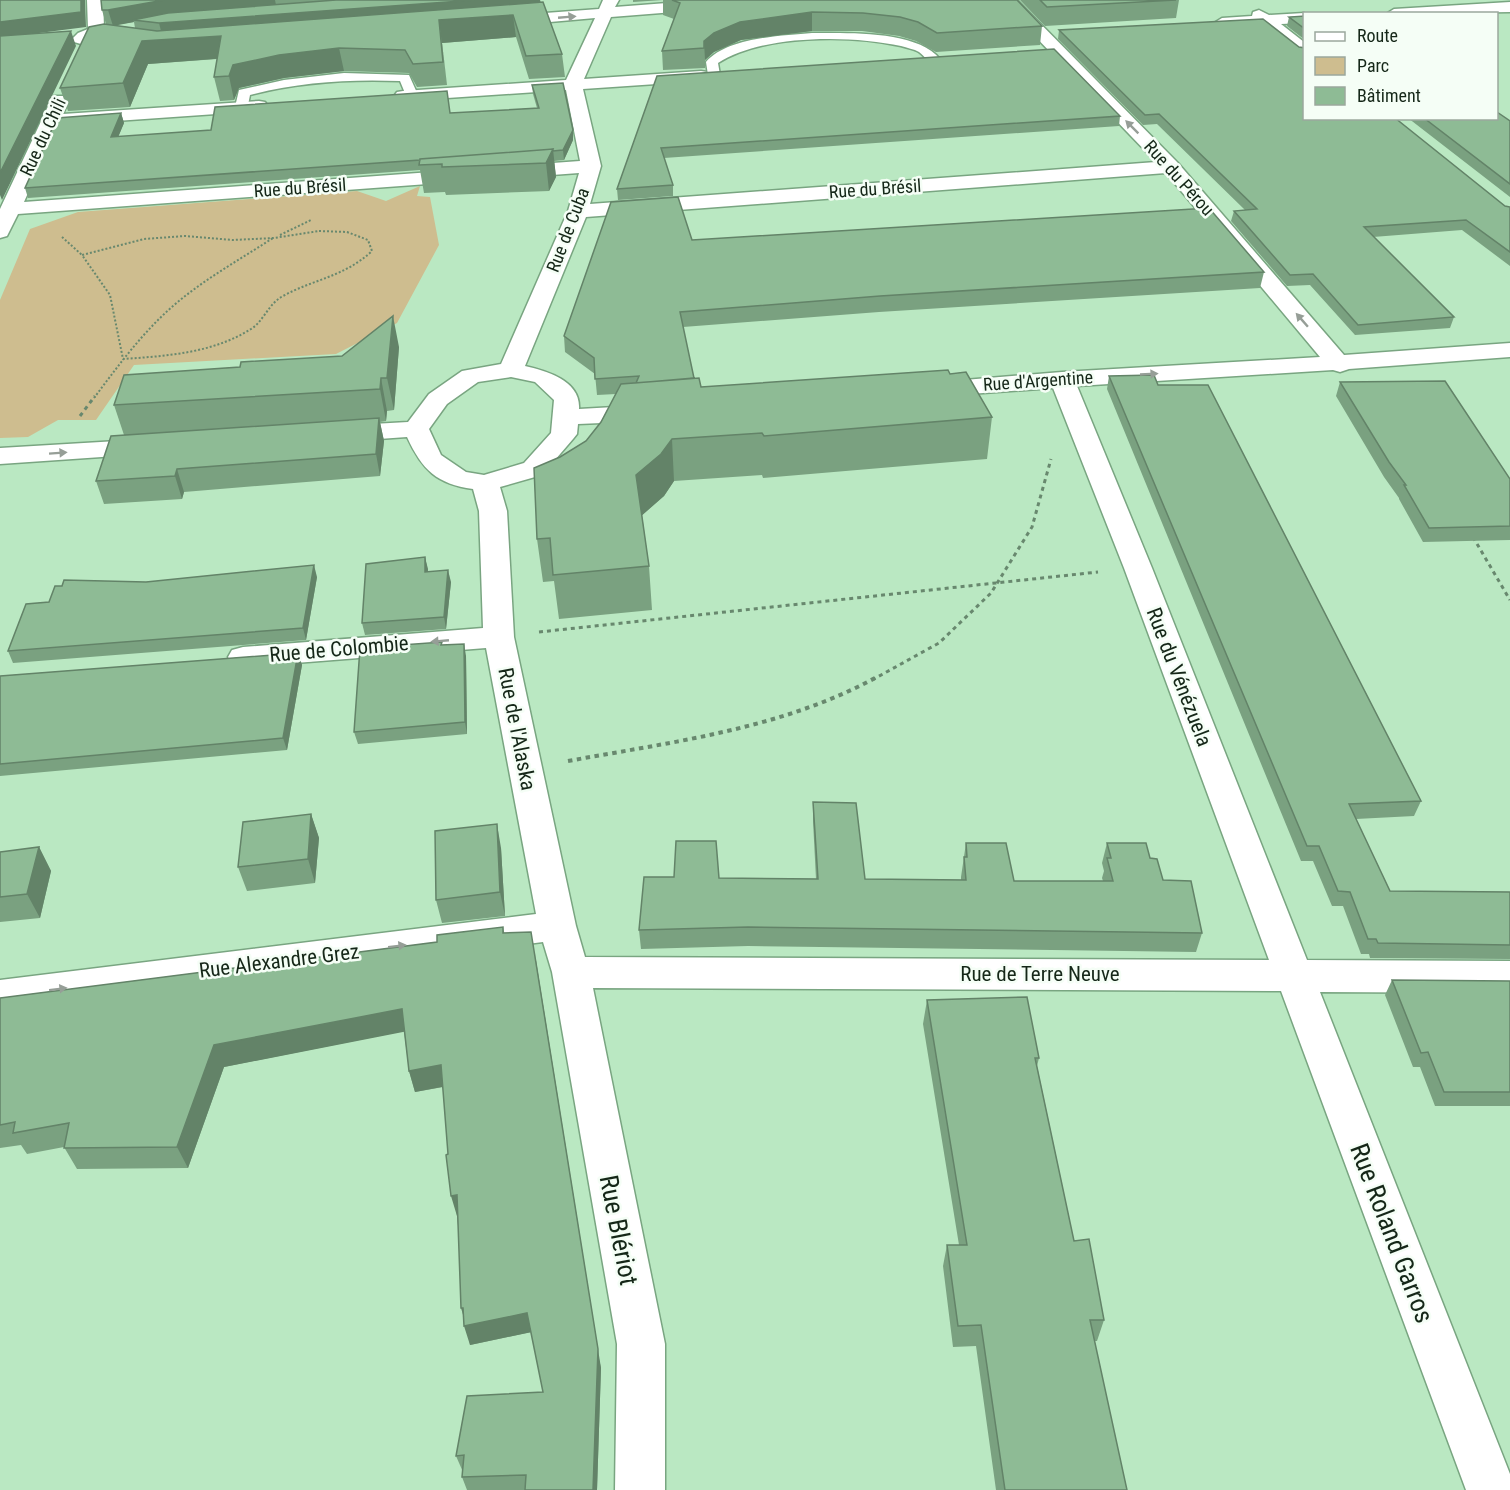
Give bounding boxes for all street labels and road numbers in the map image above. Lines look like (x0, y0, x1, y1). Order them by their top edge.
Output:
street label: Rue du Chili (15, 94, 70, 179)
street label: Rue du Pérou (1140, 136, 1219, 220)
street label: Rue du Brésil (253, 174, 347, 201)
street label: Rue du Brésil (828, 175, 922, 202)
street label: Rue de Cuba (542, 185, 593, 275)
street label: Rue d'Argentine (982, 366, 1094, 395)
street label: Rue du Vénézuela (1142, 604, 1216, 750)
street label: Rue de Colombie (268, 631, 410, 667)
street label: Rue de l'Alaska (493, 666, 541, 792)
street label: Rue Alexandre Grez (198, 939, 360, 983)
street label: Rue de Terre Neuve (960, 962, 1120, 986)
street label: Rue Roland Garros (1344, 1139, 1440, 1327)
street label: Rue Blériot (594, 1172, 644, 1288)

